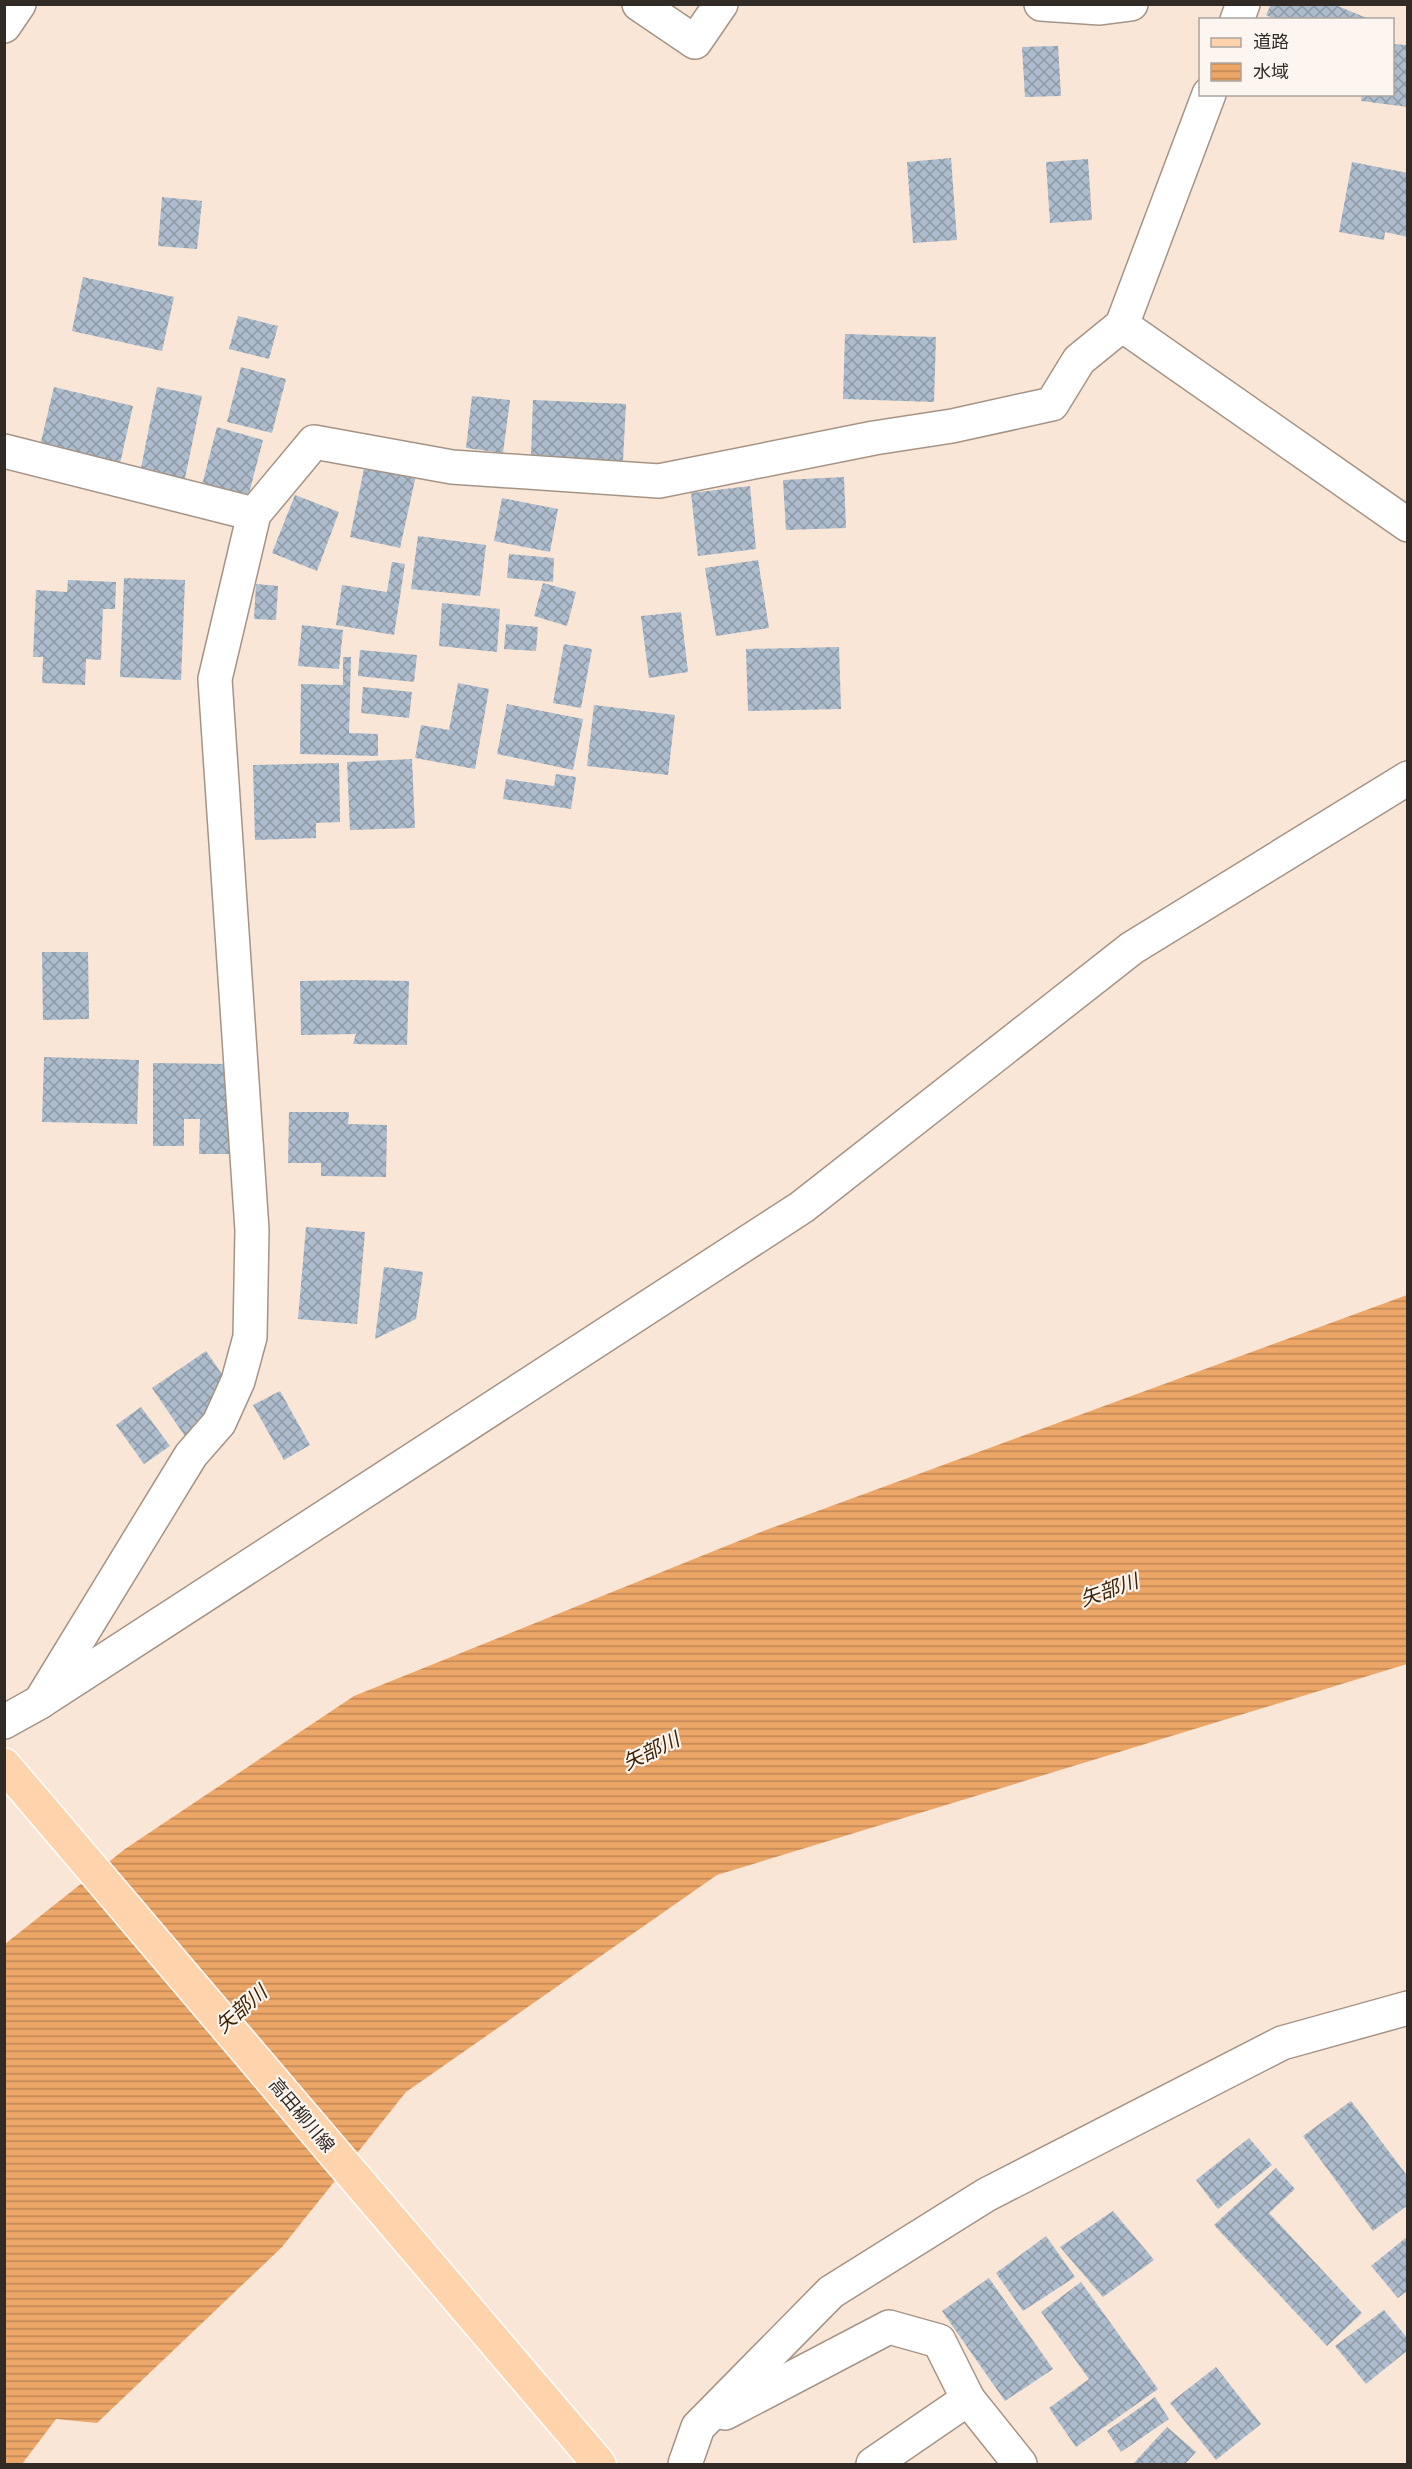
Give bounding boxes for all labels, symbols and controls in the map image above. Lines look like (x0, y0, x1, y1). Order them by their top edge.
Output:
legend (1199, 18, 1394, 96)
text: 道路 (1253, 31, 1289, 52)
text: 水域 (1253, 61, 1289, 82)
water label: 矢部川 (1077, 1568, 1143, 1611)
water label: 矢部川 (619, 1726, 685, 1775)
water label: 矢部川 (210, 1979, 273, 2038)
street label: 高田柳川線 (265, 2074, 339, 2156)

